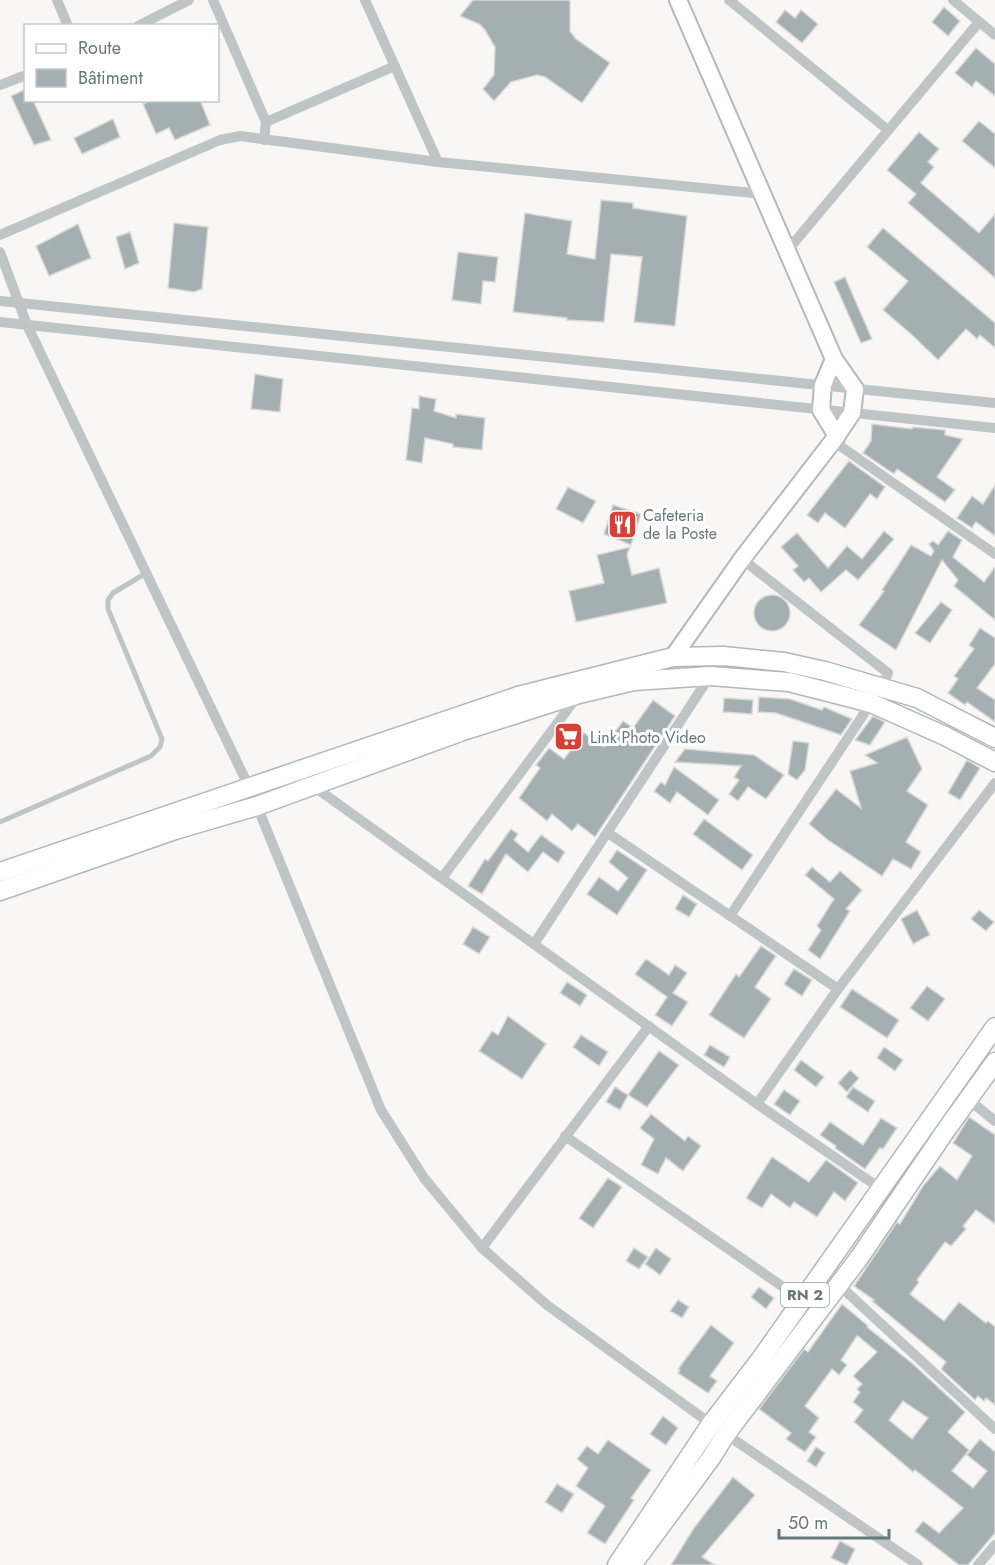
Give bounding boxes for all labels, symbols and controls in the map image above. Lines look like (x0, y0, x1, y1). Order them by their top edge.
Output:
legend (24, 24, 219, 102)
text: Route (78, 35, 121, 61)
text: Bâtiment (78, 65, 144, 91)
place label: Cafeteria de la Poste (643, 504, 717, 545)
restaurant icon: Cafeteria de la Poste (606, 508, 638, 540)
supermarket icon: Link Photo Video (553, 721, 585, 753)
place label: Link Photo Video (590, 726, 706, 749)
road number: RN 2 (781, 1283, 829, 1307)
scale bar (779, 1502, 888, 1540)
text: 50 m (788, 1510, 828, 1536)

